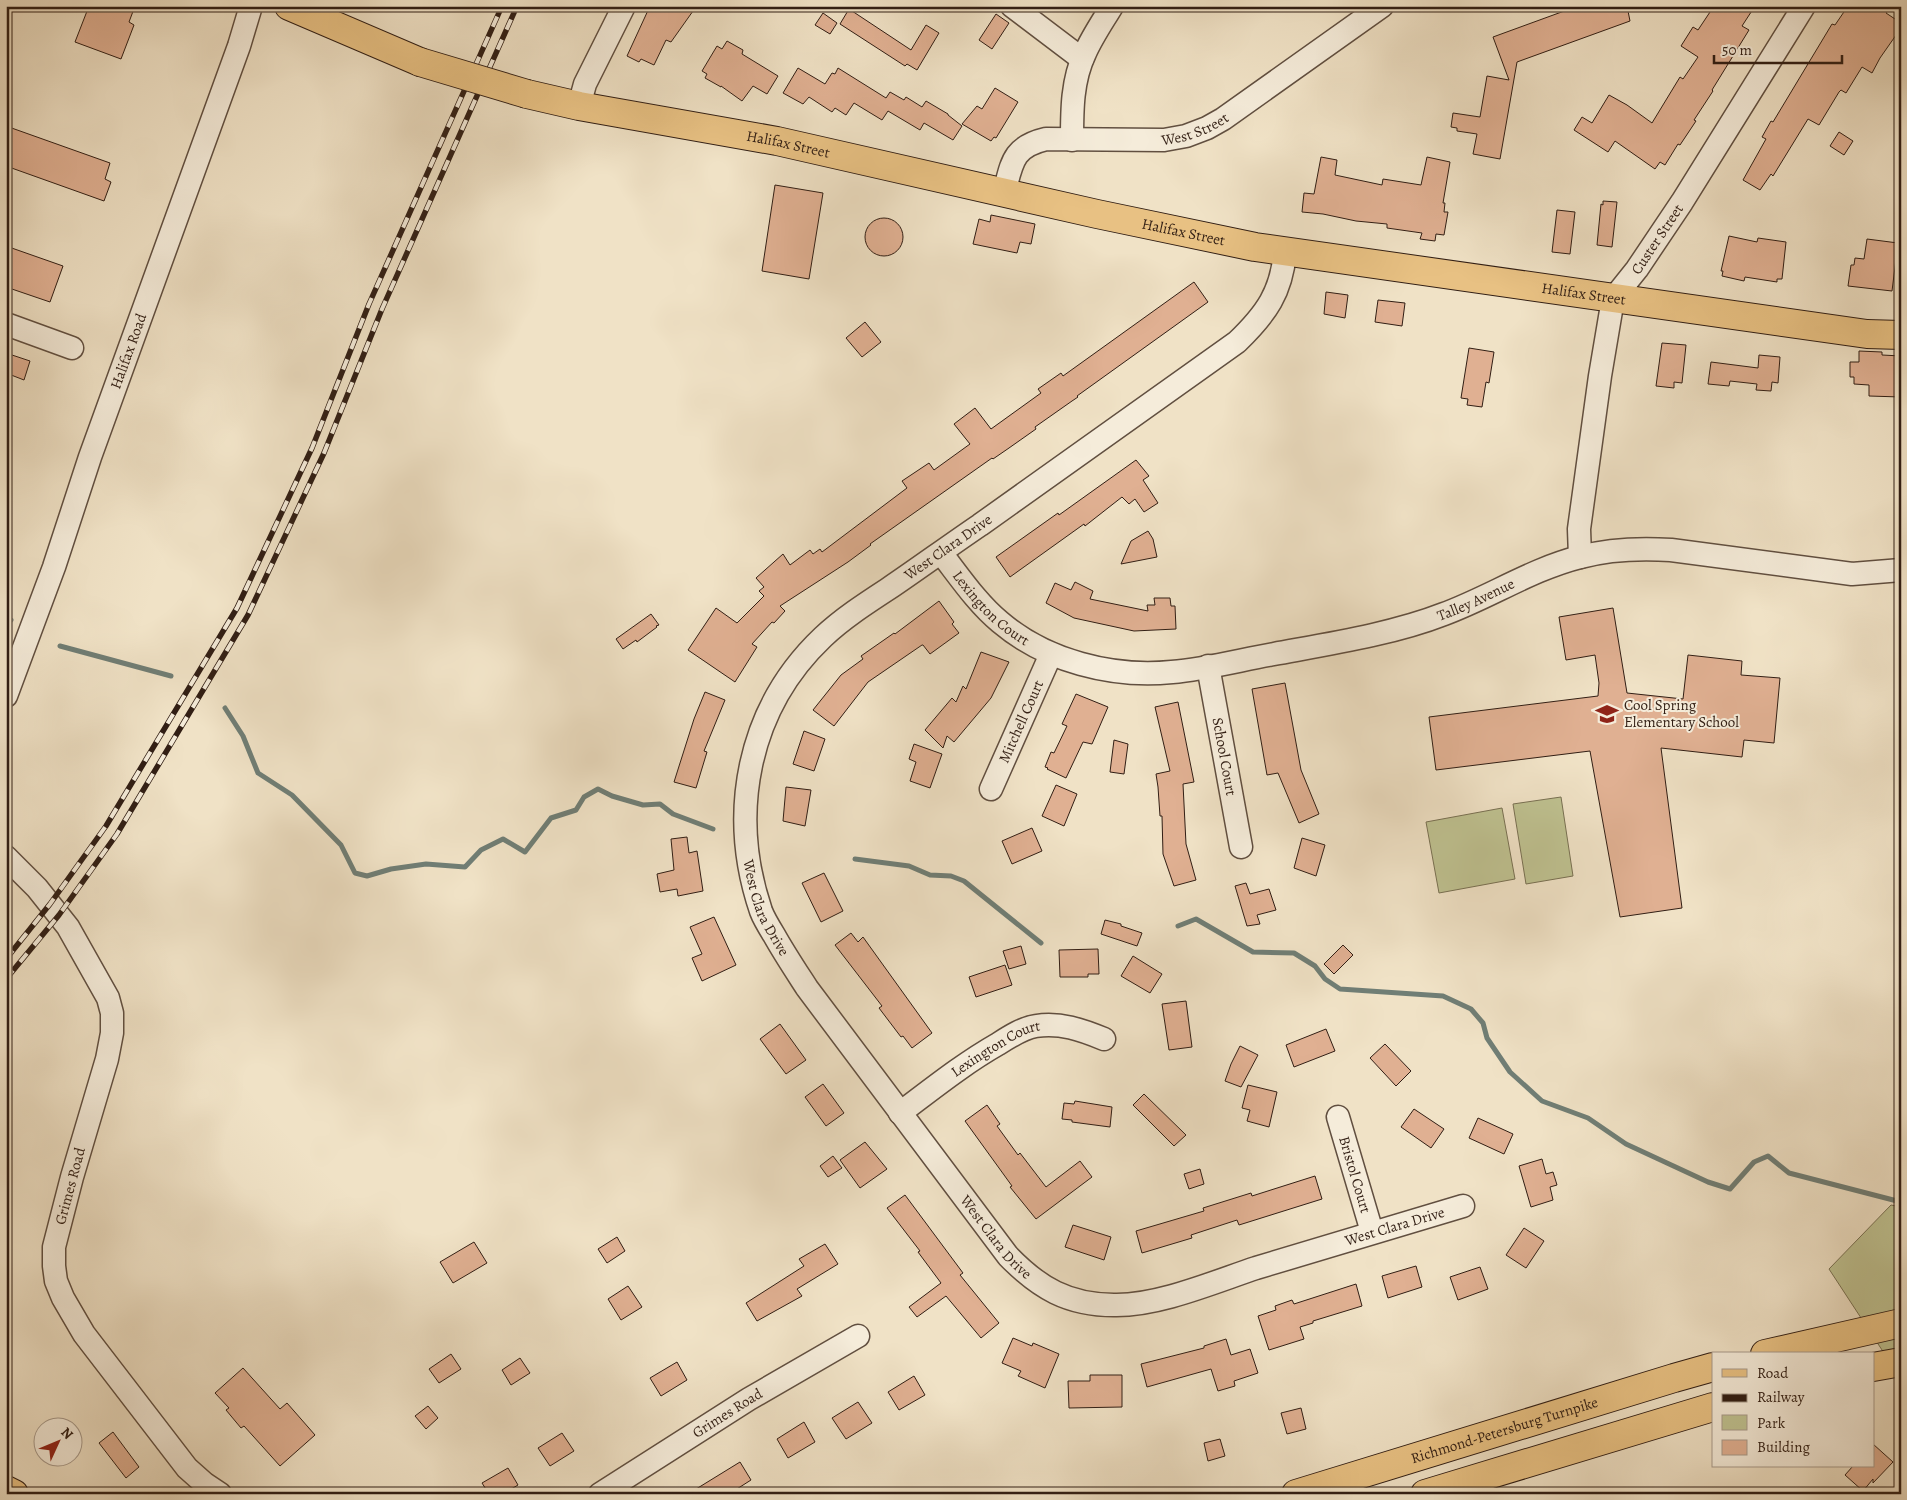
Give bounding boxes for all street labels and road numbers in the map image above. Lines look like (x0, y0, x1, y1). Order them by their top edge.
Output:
street label: West Street (1159, 108, 1233, 150)
street label: Halifax Street (745, 126, 832, 163)
street label: Custer Street (1626, 200, 1688, 278)
street label: Halifax Street (1140, 214, 1227, 251)
street label: Halifax Street (1540, 278, 1627, 310)
street label: Halifax Road (105, 310, 152, 392)
street label: West Clara Drive (899, 509, 996, 585)
street label: Lexington Court (948, 567, 1033, 650)
street label: Talley Avenue (1434, 573, 1518, 626)
street label: Mitchell Court (994, 677, 1048, 766)
street label: School Court (1208, 716, 1241, 797)
street label: West Clara Drive (738, 857, 794, 960)
street label: Lexington Court (947, 1016, 1041, 1082)
street label: Bristol Court (1334, 1134, 1376, 1215)
street label: Grimes Road (50, 1144, 90, 1227)
street label: West Clara Drive (955, 1190, 1036, 1284)
street label: West Clara Drive (1342, 1202, 1447, 1251)
street label: Grimes Road (689, 1383, 767, 1443)
street label: Richmond-Petersburg Turnpike (1408, 1392, 1601, 1468)

